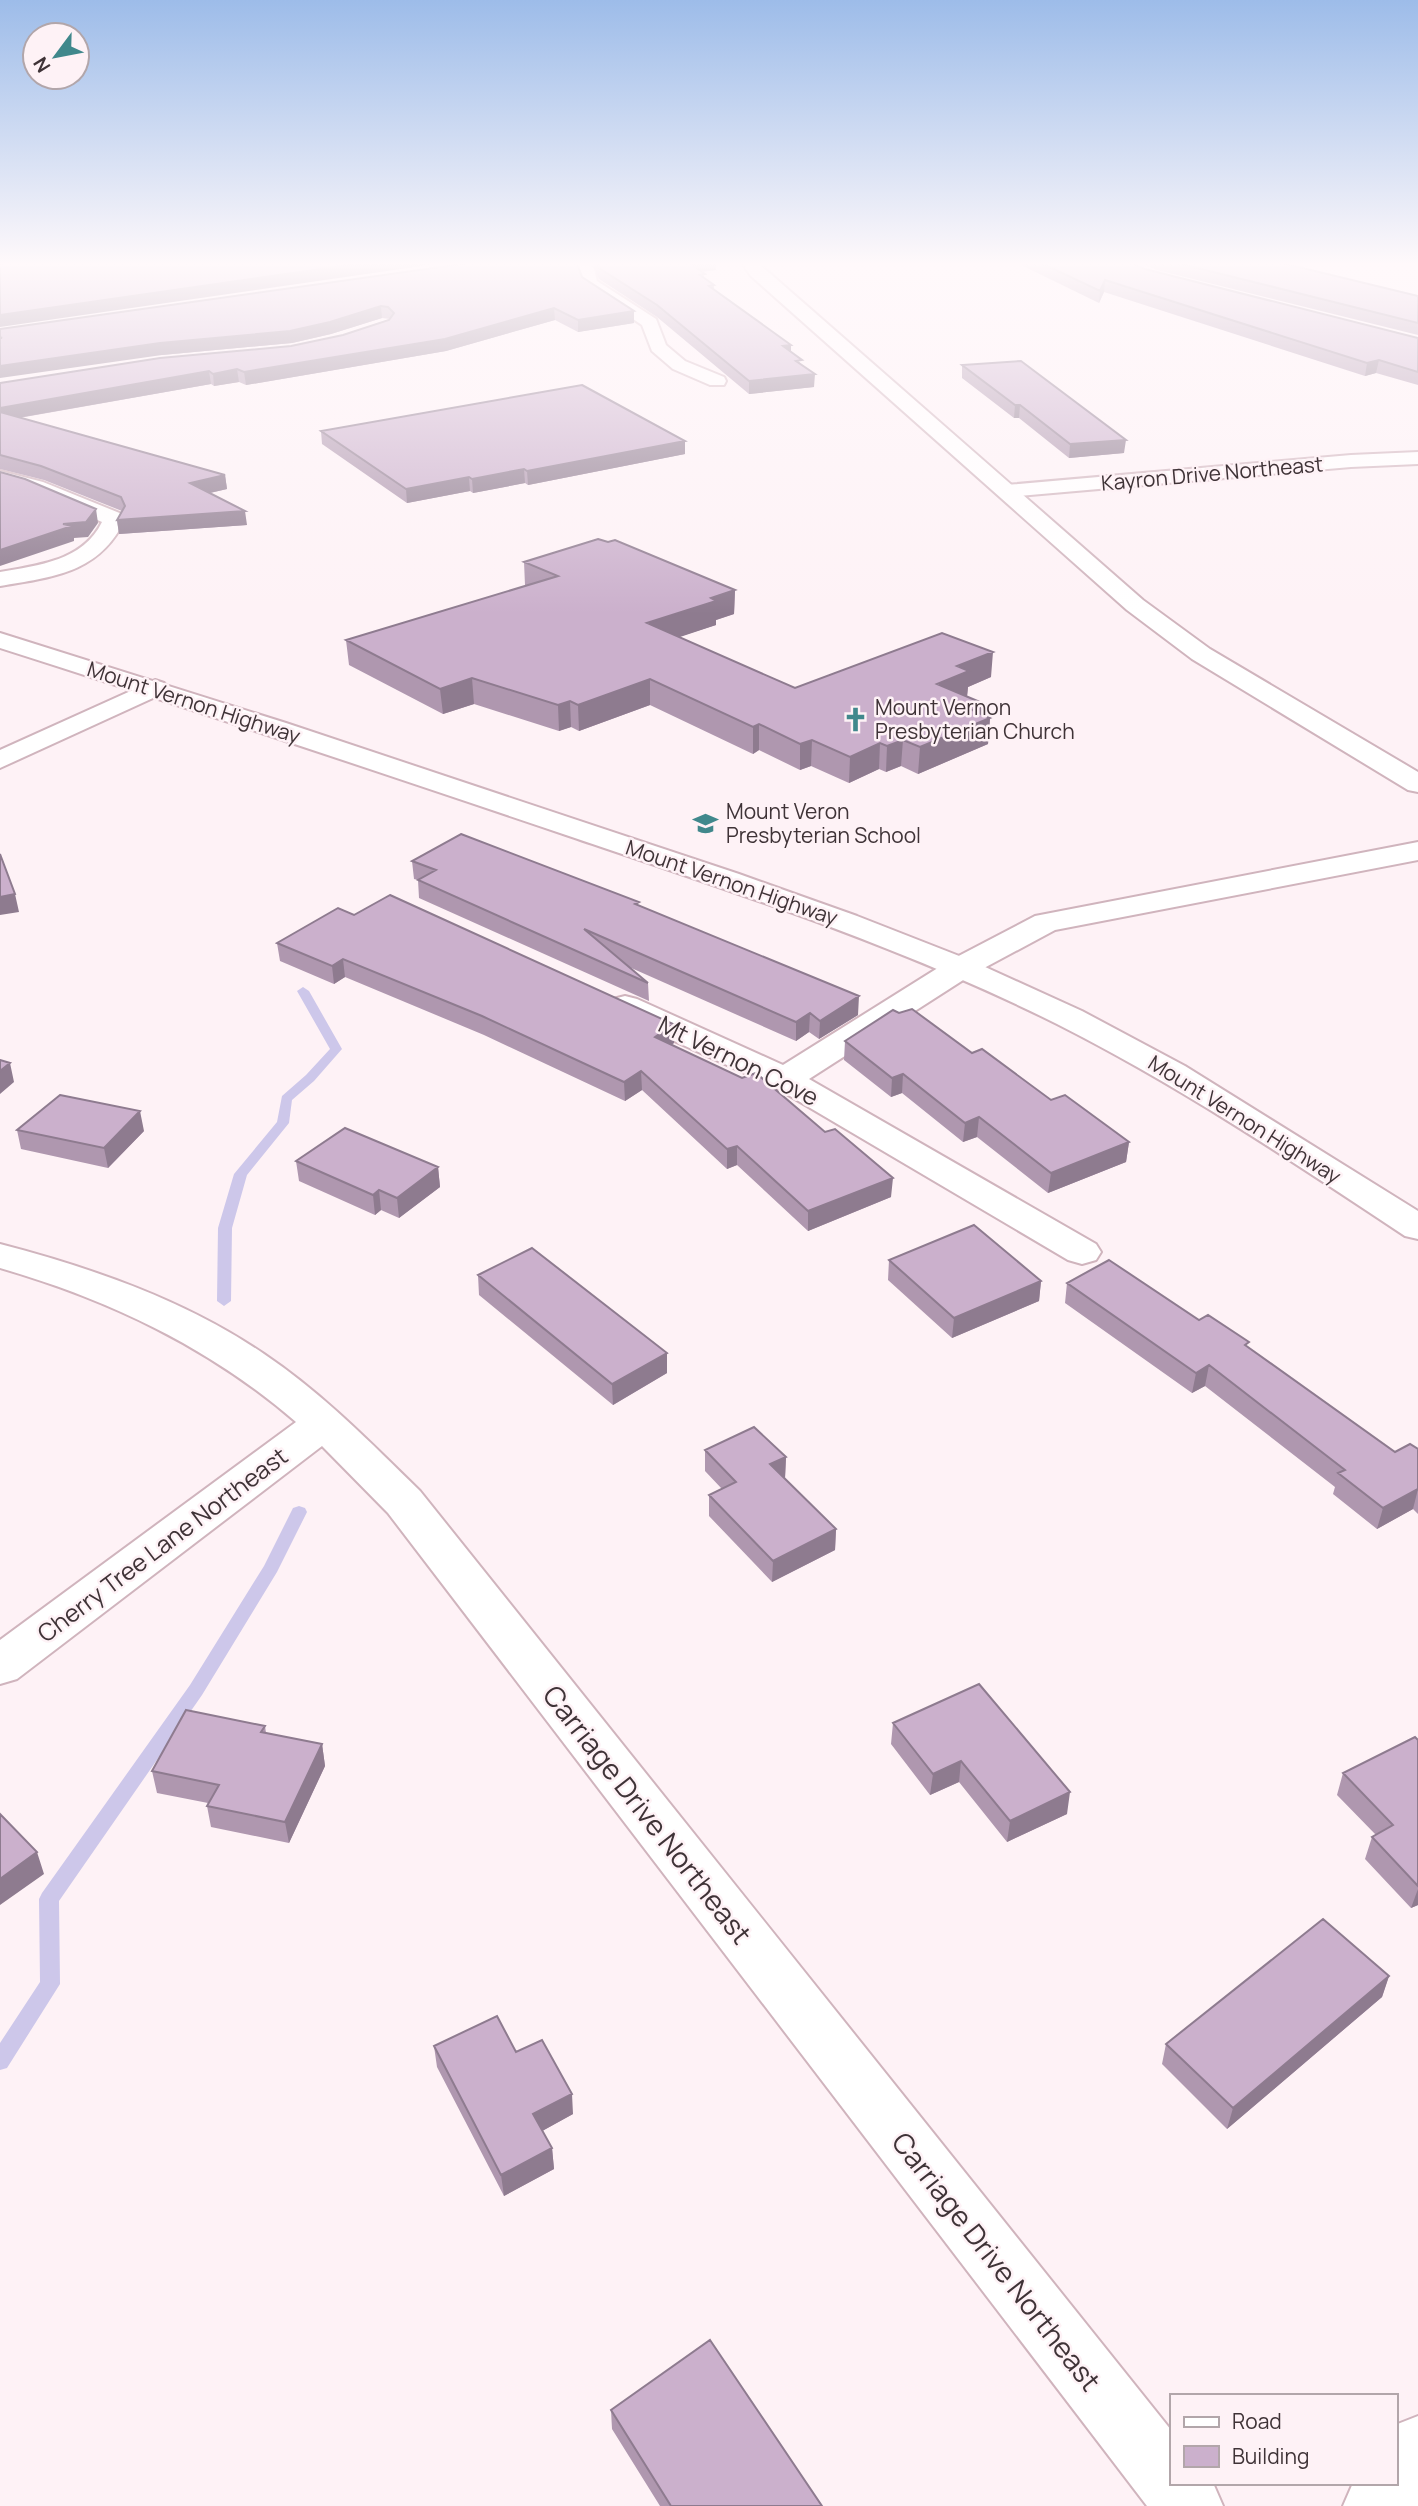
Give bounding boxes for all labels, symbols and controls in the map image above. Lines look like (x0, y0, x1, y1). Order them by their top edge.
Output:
north arrow (21, 21, 91, 91)
text: N (27, 52, 56, 78)
street label: Kayron Drive Northeast (1100, 449, 1324, 497)
street label: Mount Vernon Highway (84, 654, 304, 750)
place label: Mount Vernon Presbyterian Church (875, 693, 1075, 745)
church icon: Mount Vernon Presbyterian Church (841, 705, 869, 733)
place label: Mount Veron Presbyterian School (726, 797, 921, 849)
school or university icon: Mount Veron Presbyterian School (692, 809, 720, 837)
street label: Mount Vernon Highway (622, 833, 842, 931)
street label: Mt Vernon Cove (653, 1007, 825, 1113)
street label: Mount Vernon Highway (1143, 1048, 1347, 1190)
street label: Cherry Tree Lane Northeast (30, 1439, 294, 1649)
street label: Carriage Drive Northeast (535, 1677, 761, 1951)
street label: Carriage Drive Northeast (884, 2124, 1110, 2398)
legend (1170, 2394, 1397, 2485)
text: Road (1232, 2407, 1282, 2435)
text: Building (1232, 2442, 1309, 2470)

